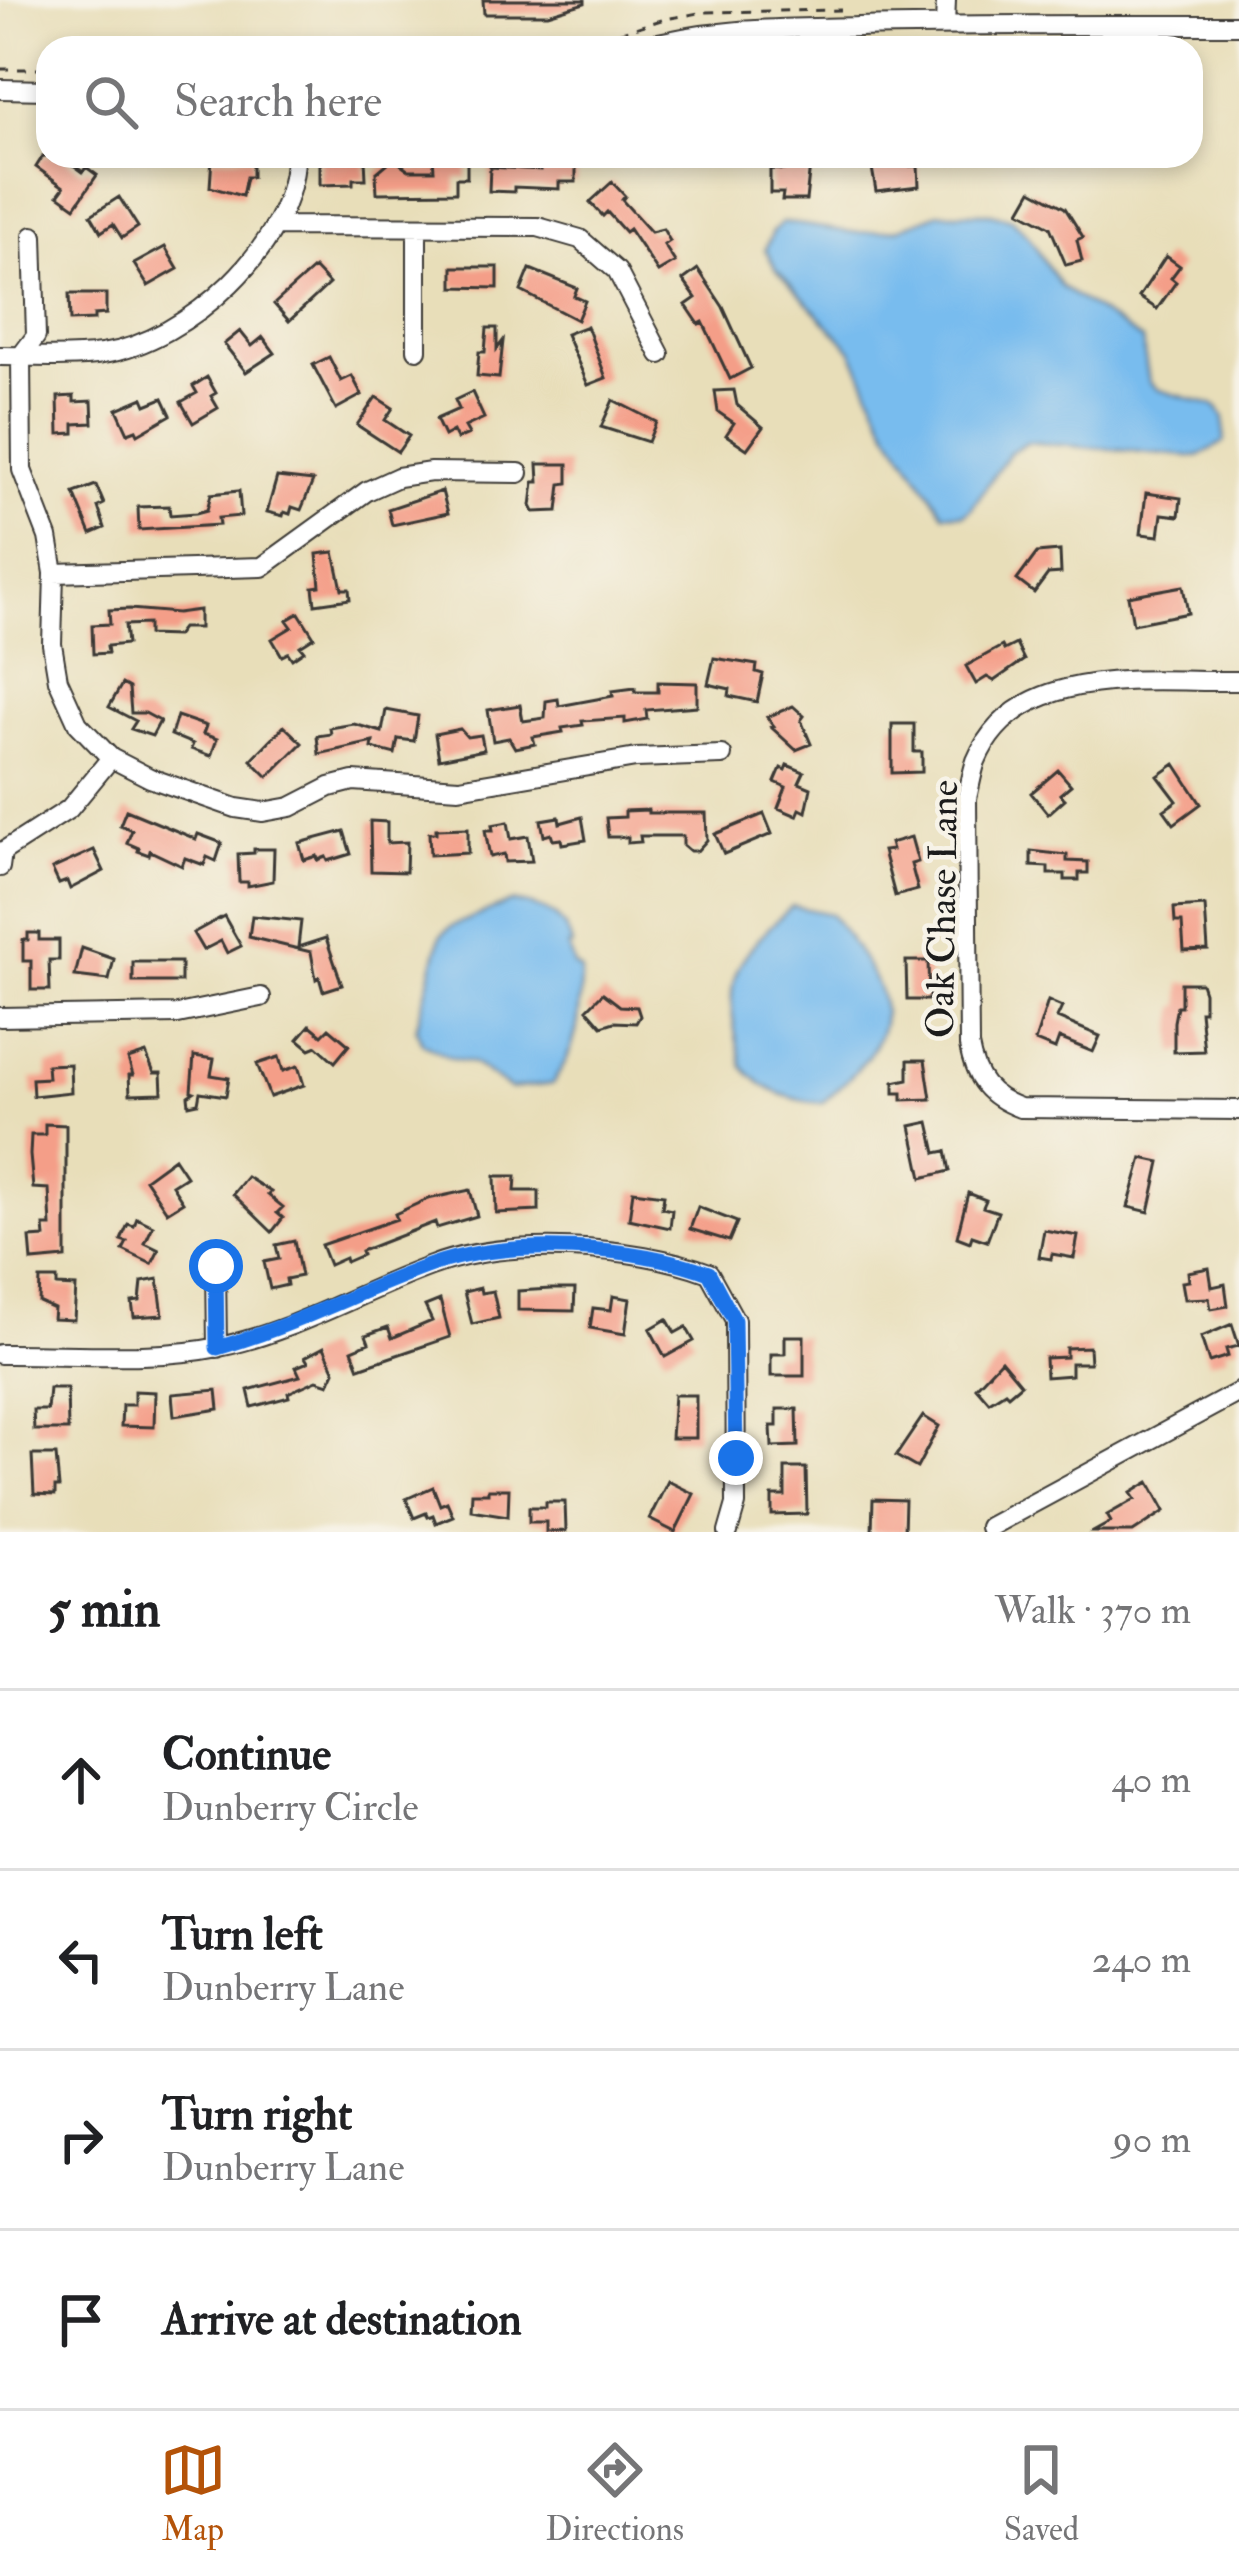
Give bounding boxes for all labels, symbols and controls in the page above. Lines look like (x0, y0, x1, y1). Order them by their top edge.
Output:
search box (36, 36, 1203, 168)
icon: search (78, 69, 144, 135)
text: Search here (174, 74, 382, 130)
street label: Oak Chase Lane (916, 779, 969, 1039)
route start (189, 1239, 243, 1293)
route end (709, 1431, 763, 1485)
text: 5 min (48, 1578, 161, 1642)
text: Walk · 370 m (995, 1586, 1191, 1635)
text: Continue (162, 1727, 331, 1783)
icon: ahead (48, 1747, 114, 1813)
text: 40 m (1112, 1755, 1191, 1804)
text: Dunberry Circle (162, 1783, 419, 1832)
text: Turn left (162, 1907, 323, 1963)
icon: left (48, 1927, 114, 1993)
text: 240 m (1092, 1935, 1191, 1984)
text: Dunberry Lane (162, 1963, 404, 2012)
text: Turn right (162, 2087, 352, 2143)
icon: right (48, 2107, 114, 2173)
text: 90 m (1113, 2115, 1191, 2164)
text: Dunberry Lane (162, 2143, 404, 2192)
icon: arrive (48, 2287, 114, 2353)
text: Arrive at destination (162, 2292, 522, 2348)
tab: Map (160, 2437, 226, 2550)
tab: Directions (546, 2437, 684, 2550)
tab: Saved (1004, 2437, 1079, 2550)

